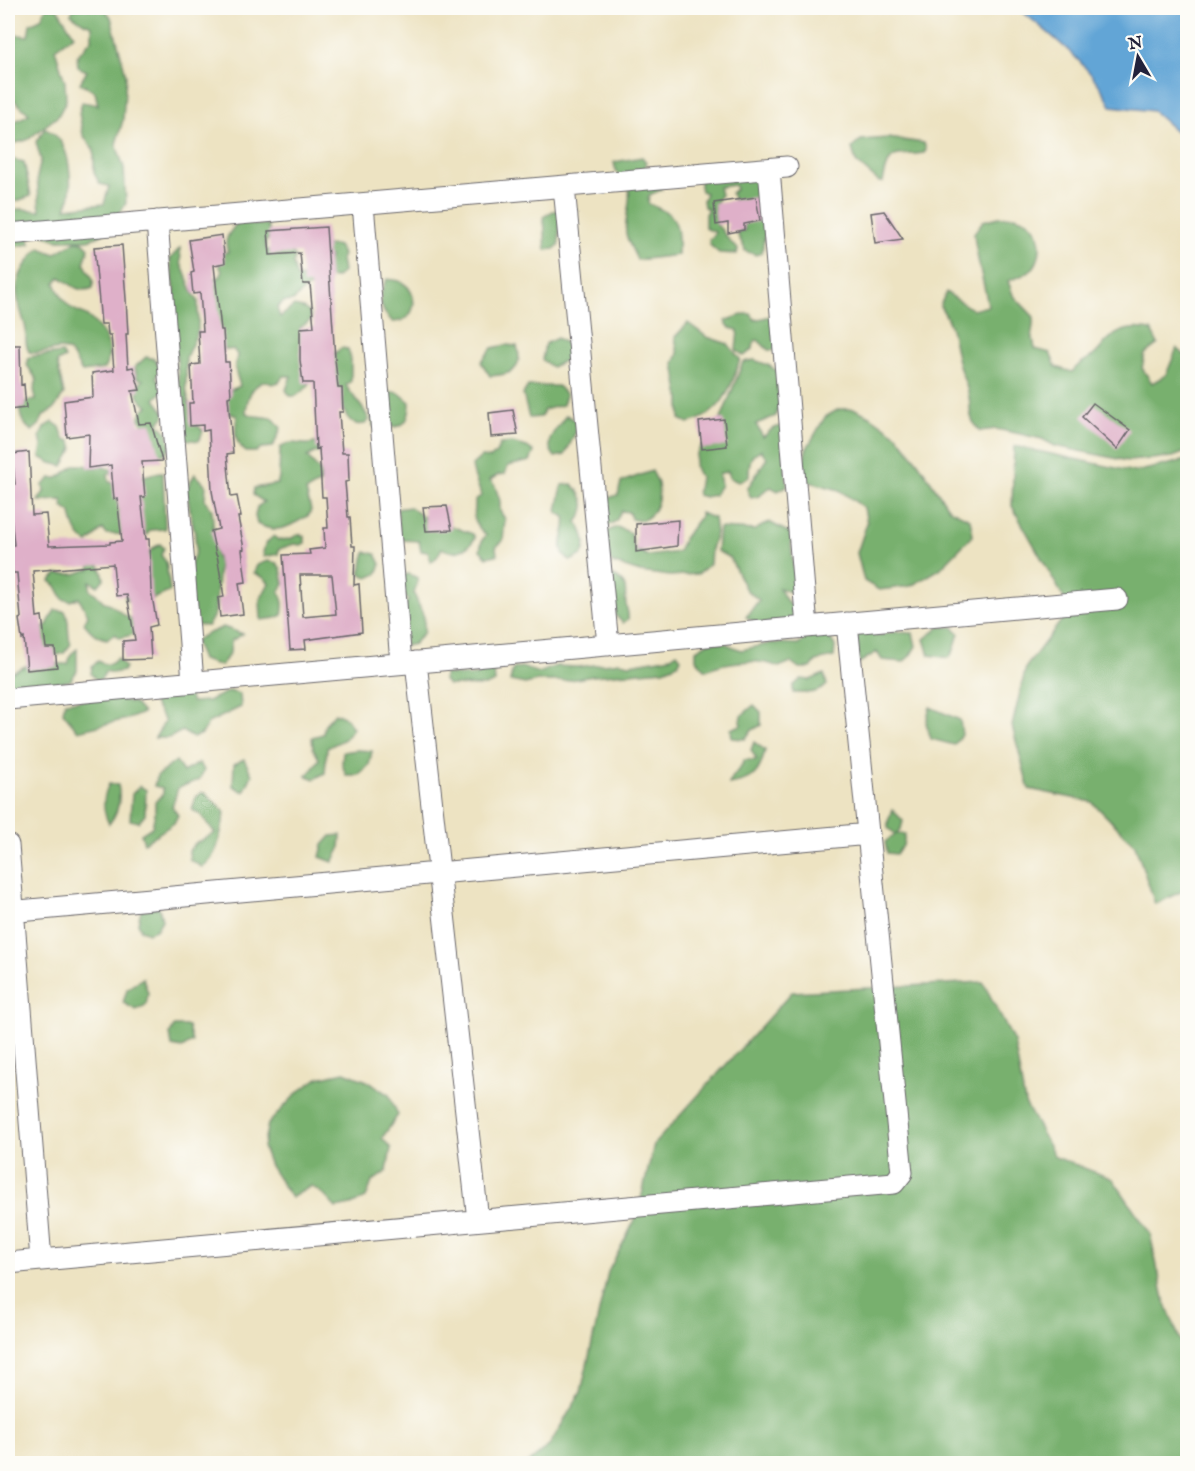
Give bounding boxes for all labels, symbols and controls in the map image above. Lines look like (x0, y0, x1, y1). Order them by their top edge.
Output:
north arrow (1108, 27, 1168, 87)
text: N (1126, 33, 1144, 55)

